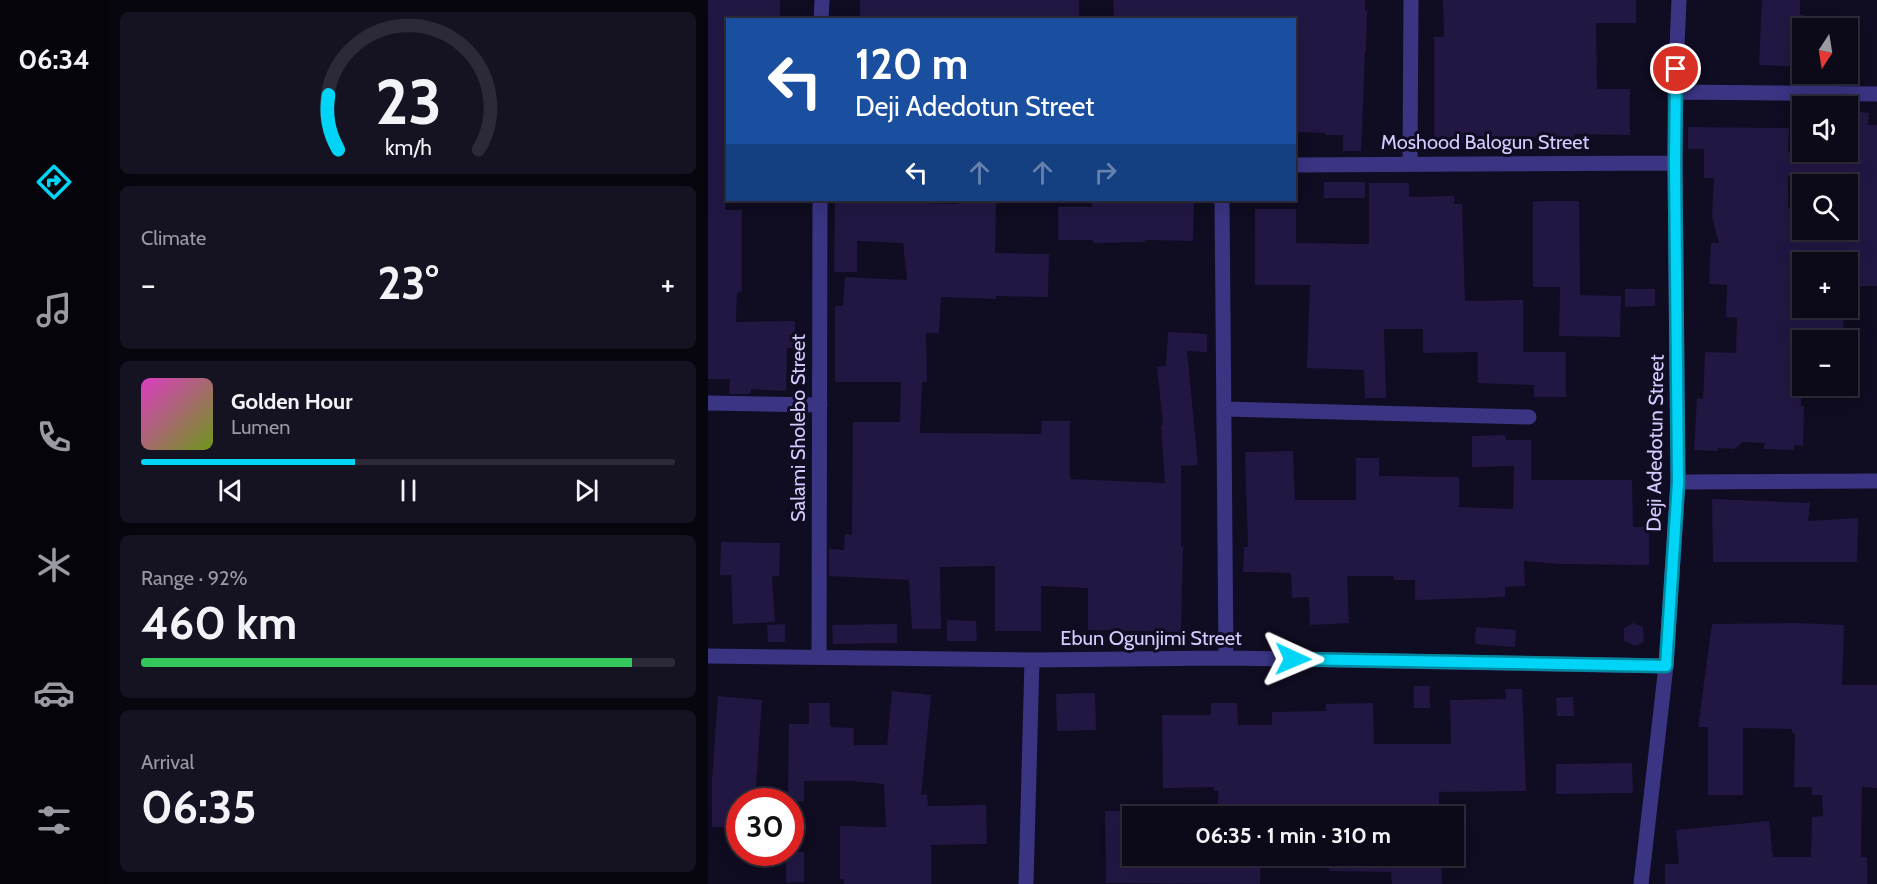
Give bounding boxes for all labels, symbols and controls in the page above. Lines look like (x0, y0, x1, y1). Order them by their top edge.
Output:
north arrow (1792, 18, 1858, 84)
map controls (1792, 18, 1858, 396)
text: 120 m (855, 38, 968, 90)
icon: left (756, 42, 834, 120)
text: 06:34 (18, 43, 90, 76)
pin (1650, 43, 1701, 94)
icon: arrive (1659, 52, 1692, 85)
text: 23 (375, 64, 441, 140)
text: Deji Adedotun Street (855, 90, 1094, 123)
button: sound (1792, 96, 1858, 162)
street label: Moshood Balogun Street (1381, 130, 1589, 154)
text: km/h (385, 135, 431, 161)
icon: left (900, 156, 933, 189)
icon: ahead (963, 156, 996, 189)
icon: ahead (1026, 156, 1059, 189)
icon: right (1089, 156, 1122, 189)
icon: directions (33, 161, 75, 203)
button: search (1792, 174, 1858, 240)
text: Climate (141, 226, 206, 250)
button: + (1792, 252, 1858, 318)
text: 23° (377, 256, 439, 310)
text: − (141, 264, 156, 304)
text: + (660, 264, 675, 304)
icon: music (33, 289, 75, 331)
button: − (1792, 330, 1858, 396)
street label: Salami Sholebo Street (786, 334, 810, 522)
street label: Deji Adedotun Street (1641, 354, 1669, 532)
text: Golden Hour (231, 388, 352, 415)
text: Lumen (231, 415, 290, 439)
icon: phone (33, 416, 75, 458)
icon: previous (214, 474, 247, 507)
icon: pause (392, 474, 425, 507)
icon: next (570, 474, 603, 507)
icon: climate (33, 544, 75, 586)
text: Range · 92% (141, 566, 248, 590)
text: 460 km (141, 596, 297, 650)
street label: Ebun Ogunjimi Street (1060, 626, 1242, 650)
position arrow (1261, 627, 1325, 691)
icon: car (33, 672, 75, 714)
text: Arrival (141, 750, 194, 774)
text: 06:35 (141, 780, 256, 834)
speed limit sign: 30 (726, 788, 804, 866)
icon: filters (33, 799, 75, 841)
text: 06:35 · 1 min · 310 m (1195, 822, 1391, 849)

